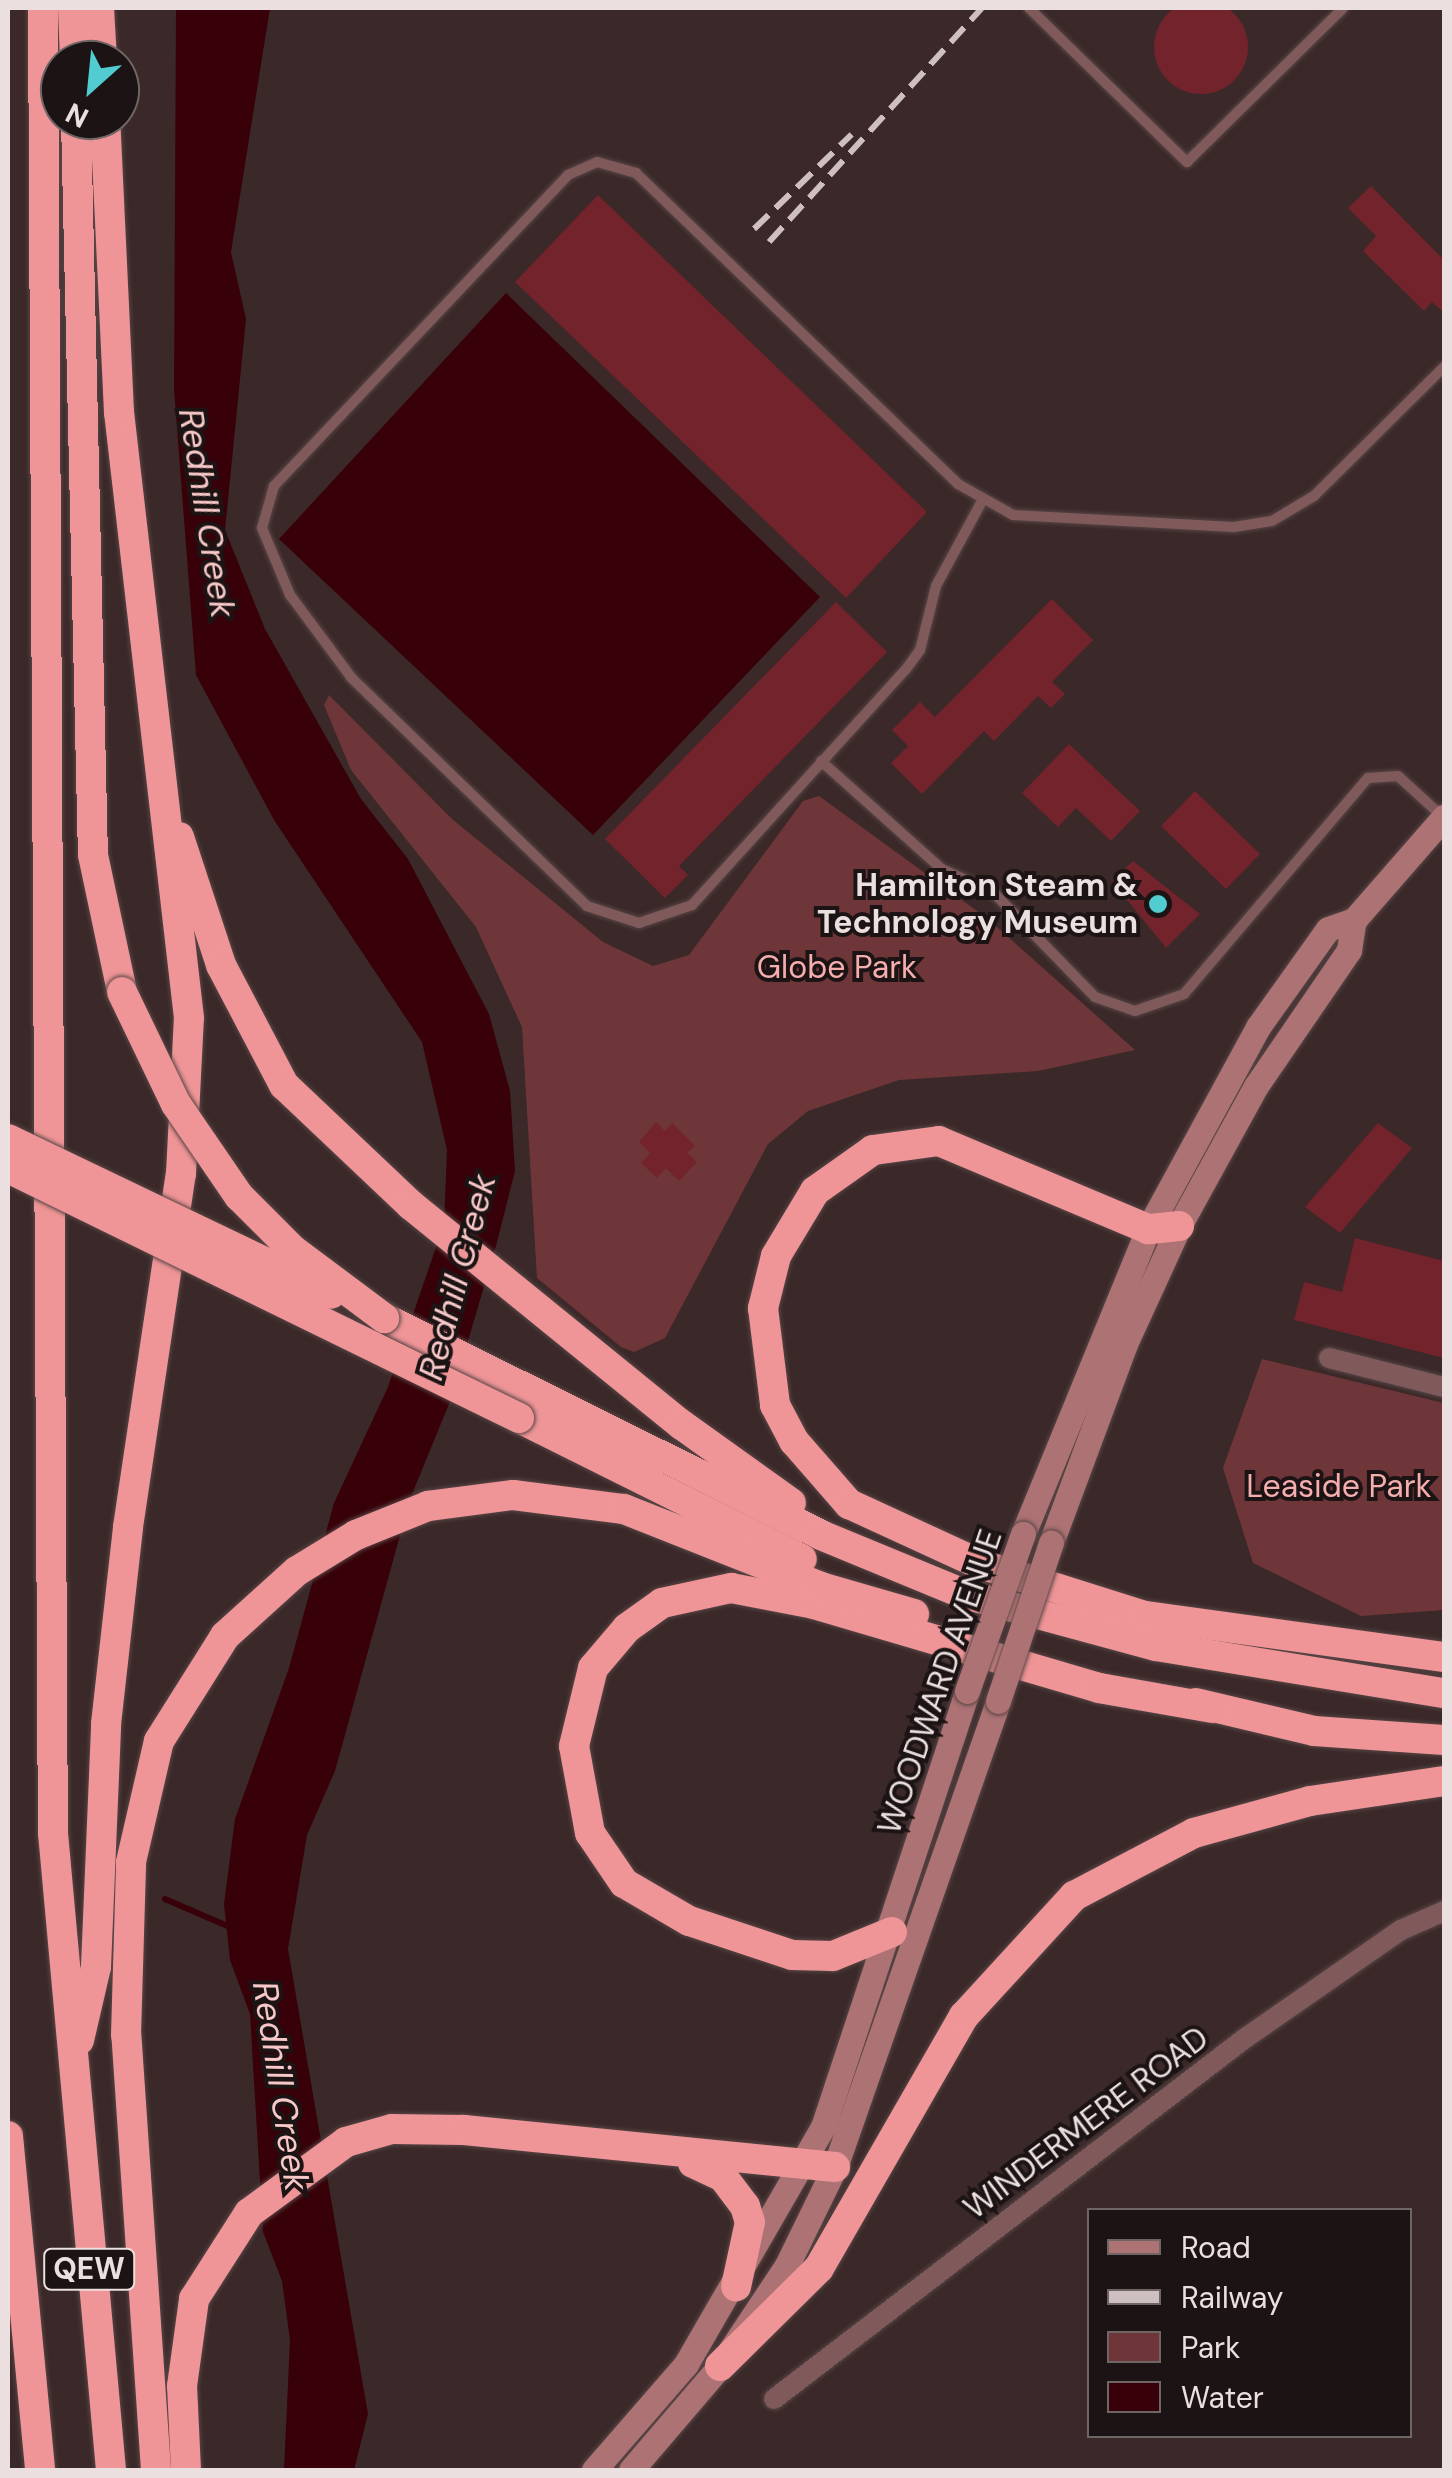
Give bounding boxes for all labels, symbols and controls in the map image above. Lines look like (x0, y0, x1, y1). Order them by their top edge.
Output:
north arrow (40, 40, 140, 140)
text: N (60, 94, 95, 137)
water label: Redhill Creek (170, 405, 244, 621)
place label: Hamilton Steam & Technology Museum (817, 867, 1138, 942)
marker: Hamilton Steam & Technology Museum (1147, 893, 1169, 915)
park label: Globe Park (757, 948, 917, 986)
water label: Redhill Creek (409, 1169, 505, 1385)
park label: Leaside Park (1246, 1467, 1432, 1505)
street label: WOODWARD AVENUE (870, 1525, 1010, 1839)
water label: Redhill Creek (244, 1978, 318, 2194)
street label: WINDERMERE ROAD (956, 2019, 1216, 2227)
legend (1087, 2208, 1412, 2438)
text: Road (1181, 2228, 1251, 2267)
road number: QEW (42, 2244, 136, 2294)
text: Railway (1181, 2278, 1284, 2317)
text: Park (1181, 2328, 1240, 2367)
text: Water (1181, 2378, 1264, 2417)

